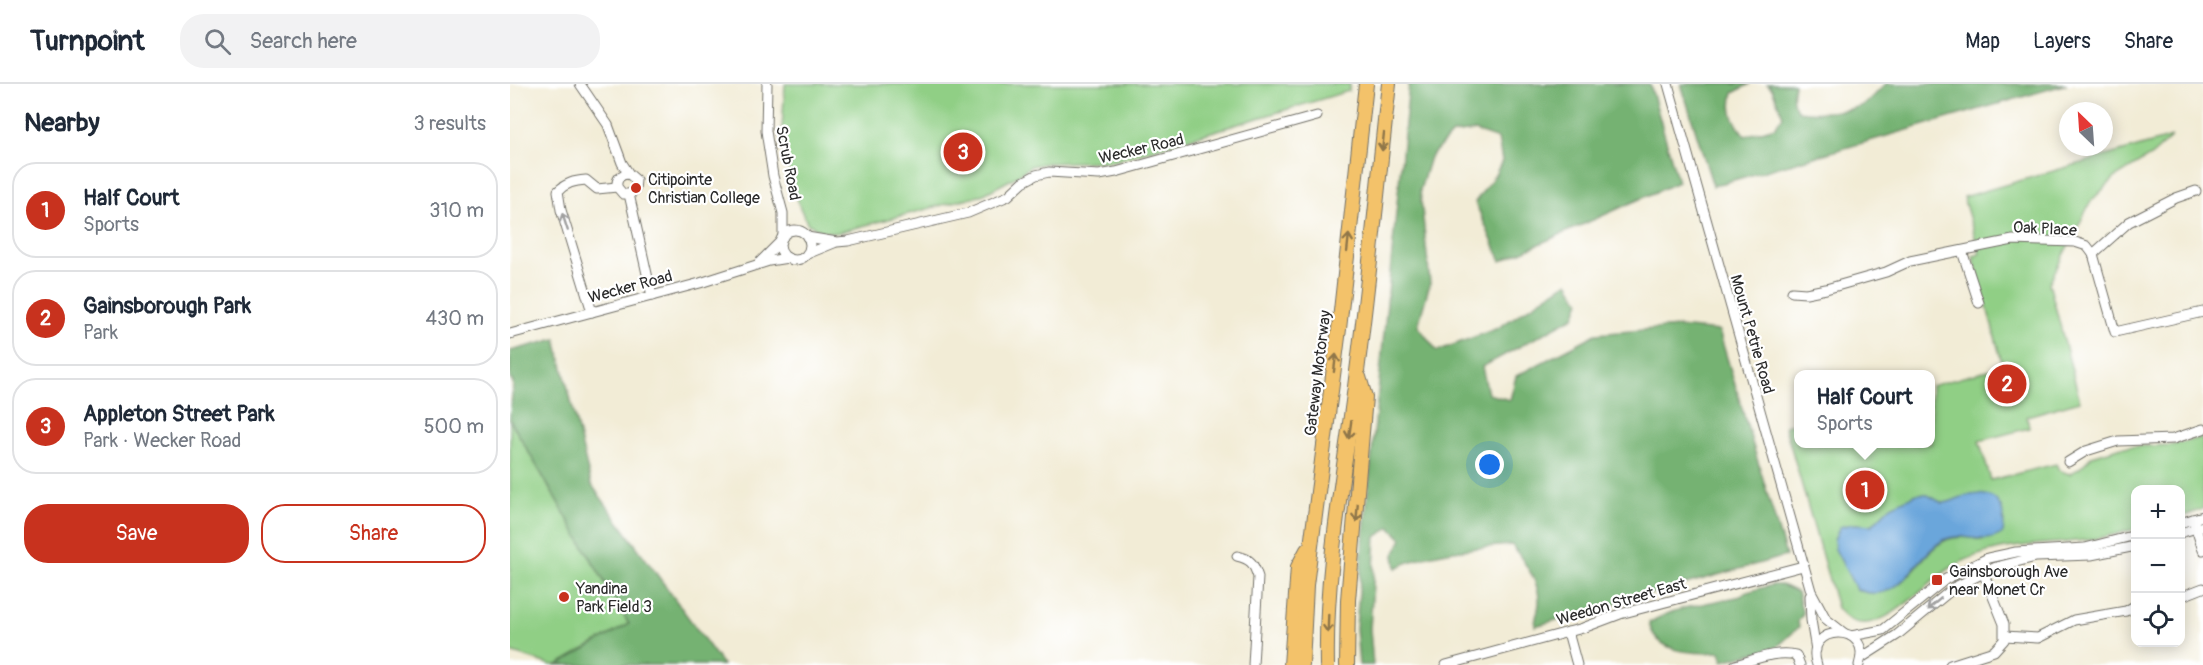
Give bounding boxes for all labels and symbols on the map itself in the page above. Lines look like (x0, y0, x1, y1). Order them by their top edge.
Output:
north arrow (2059, 102, 2113, 156)
street label: Scrub Road (771, 124, 805, 202)
street label: Wecker Road (1097, 129, 1186, 168)
pin: 3 (944, 130, 982, 174)
one-way arrow (1377, 132, 1388, 152)
place label: Citipointe Christian College (648, 170, 760, 208)
marker: Citipointe Christian College (629, 181, 643, 195)
one-way arrow (558, 213, 569, 232)
street label: Oak Place (2013, 217, 2077, 241)
one-way arrow (1343, 234, 1354, 254)
street label: Wecker Road (586, 266, 675, 308)
street label: Mount Petrie Road (1725, 272, 1779, 396)
street label: Gateway Motorway (1300, 309, 1336, 437)
one-way arrow (1330, 353, 1341, 373)
pin: 2 (1988, 362, 2026, 406)
one-way arrow (1344, 420, 1355, 440)
your location (1475, 450, 1504, 479)
pin: 1 (1846, 468, 1884, 512)
one-way arrow (1351, 503, 1362, 522)
place label: Gainsborough Ave near Monet Cr (1949, 562, 2068, 600)
marker: Gainsborough Ave near Monet Cr (1930, 573, 1944, 587)
street label: Weedon Street East (1554, 574, 1689, 630)
place label: Yandina Park Field 3 (575, 579, 652, 617)
marker: Yandina Park Field 3 (557, 590, 571, 604)
one-way arrow (1926, 598, 1942, 611)
one-way arrow (1322, 613, 1333, 633)

